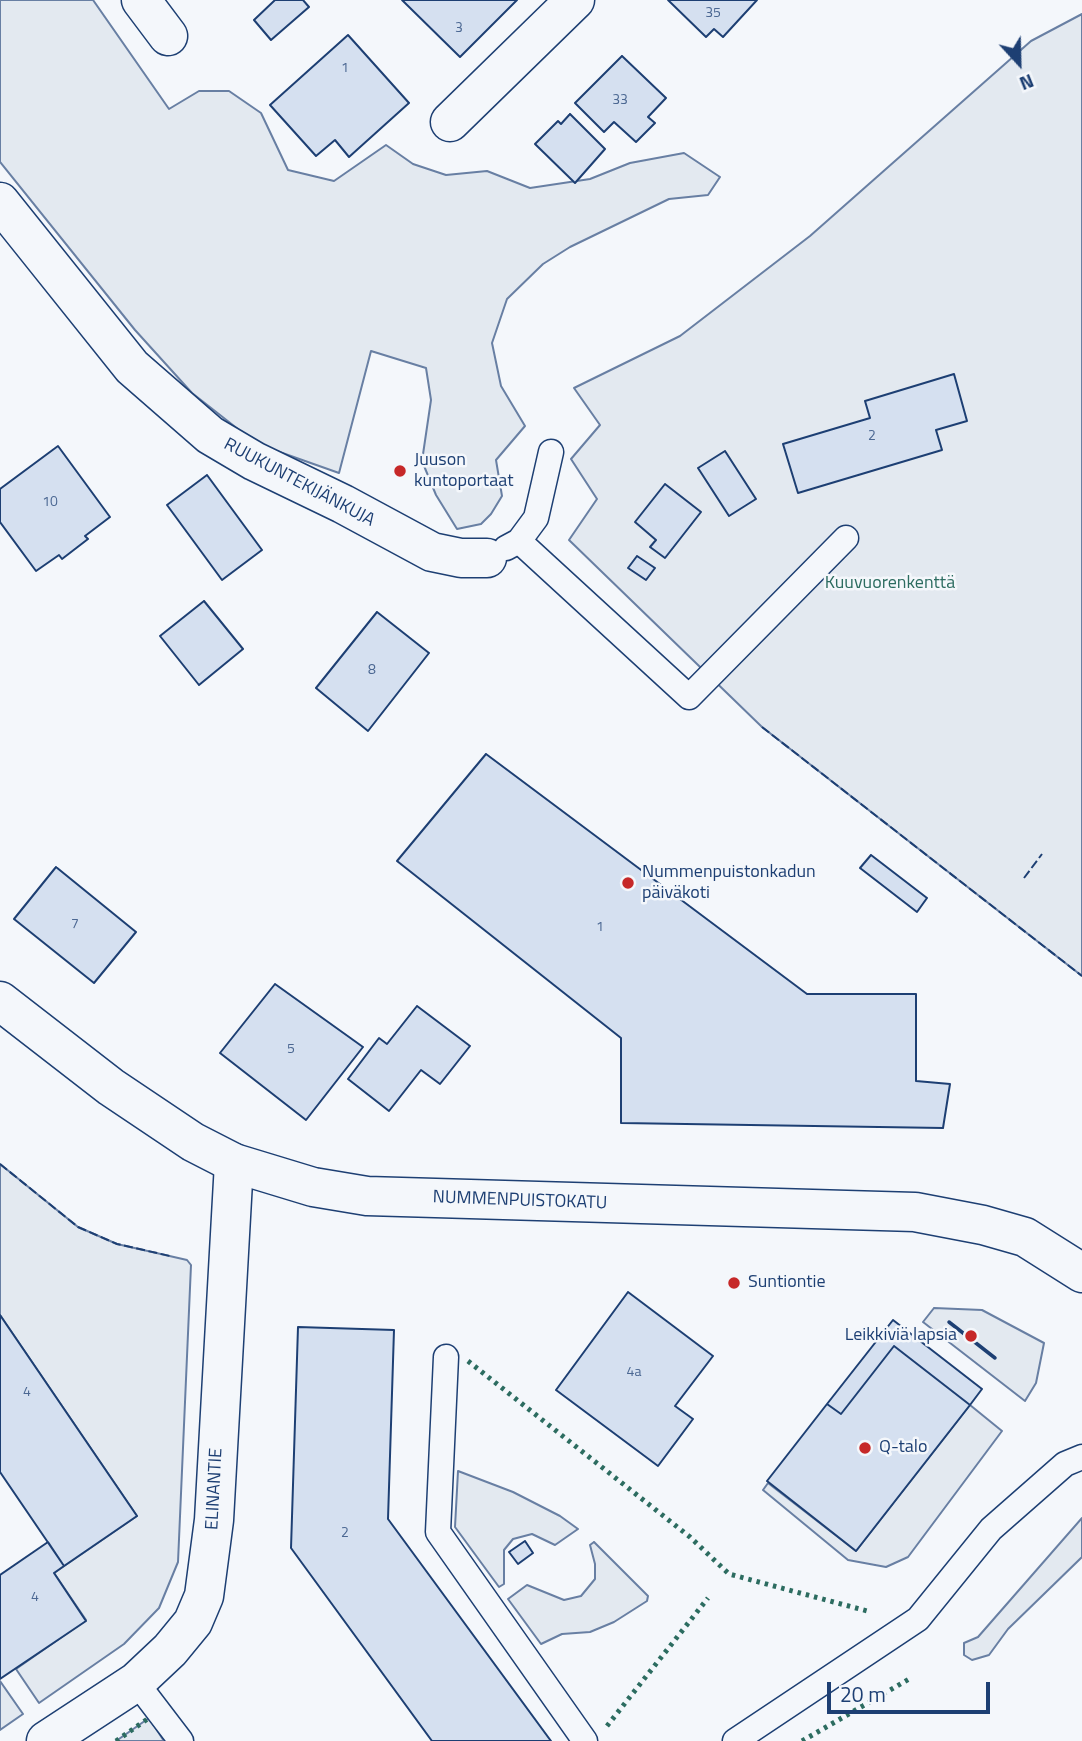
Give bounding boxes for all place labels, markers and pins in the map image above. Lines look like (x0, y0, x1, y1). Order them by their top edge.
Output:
place label: Juuson kuntoportaat (414, 450, 514, 492)
marker: Juuson kuntoportaat (392, 463, 408, 479)
place label: Nummenpuistonkadun päiväkoti (642, 862, 816, 904)
marker: Nummenpuistonkadun päiväkoti (620, 875, 636, 891)
place label: Suntiontie (748, 1272, 826, 1294)
marker: Suntiontie (726, 1275, 742, 1291)
place label: Leikkiviä lapsia (845, 1325, 957, 1347)
marker: Leikkiviä lapsia (963, 1328, 979, 1344)
place label: Q-talo (879, 1437, 927, 1459)
marker: Q-talo (857, 1440, 873, 1456)

